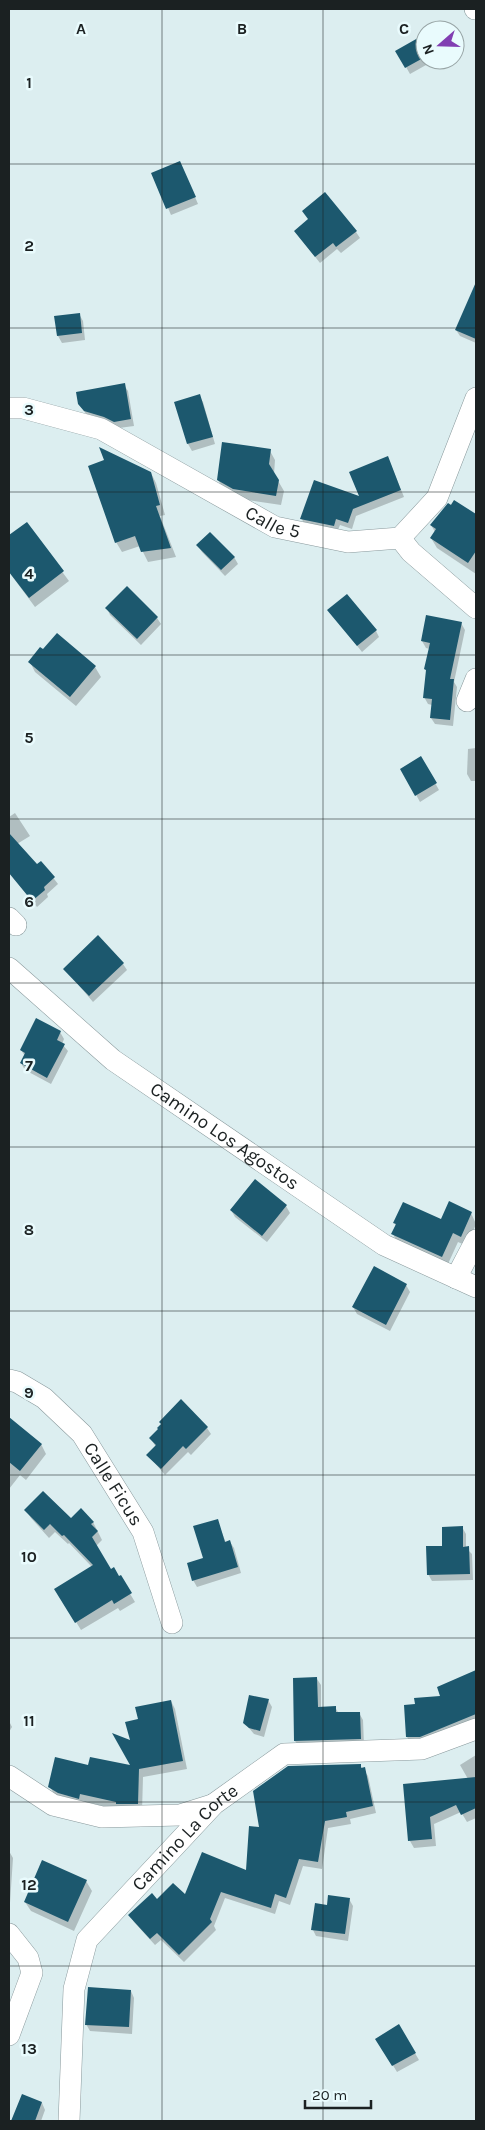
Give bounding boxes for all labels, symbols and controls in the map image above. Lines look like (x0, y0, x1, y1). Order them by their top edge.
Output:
text: A (76, 19, 86, 38)
text: B (237, 19, 247, 38)
text: C (399, 19, 409, 38)
north arrow (415, 20, 465, 70)
text: N (419, 42, 438, 57)
text: 1 (26, 73, 32, 92)
text: 2 (24, 236, 34, 255)
text: 3 (24, 400, 34, 419)
street label: Calle 5 (241, 502, 302, 543)
text: 4 (24, 564, 34, 583)
text: 5 (24, 728, 34, 747)
text: 6 (24, 892, 34, 911)
text: 7 (25, 1056, 33, 1075)
street label: Camino Los Agostos (146, 1078, 303, 1195)
text: 8 (24, 1220, 34, 1239)
text: 9 (24, 1383, 34, 1402)
street label: Calle Ficus (79, 1438, 147, 1530)
text: 10 (21, 1547, 37, 1566)
text: 11 (23, 1711, 35, 1730)
street label: Camino La Corte (128, 1779, 242, 1895)
text: 12 (21, 1875, 37, 1894)
text: 13 (21, 2039, 37, 2058)
scale bar (305, 2078, 371, 2110)
text: 20 m (312, 2086, 347, 2104)

